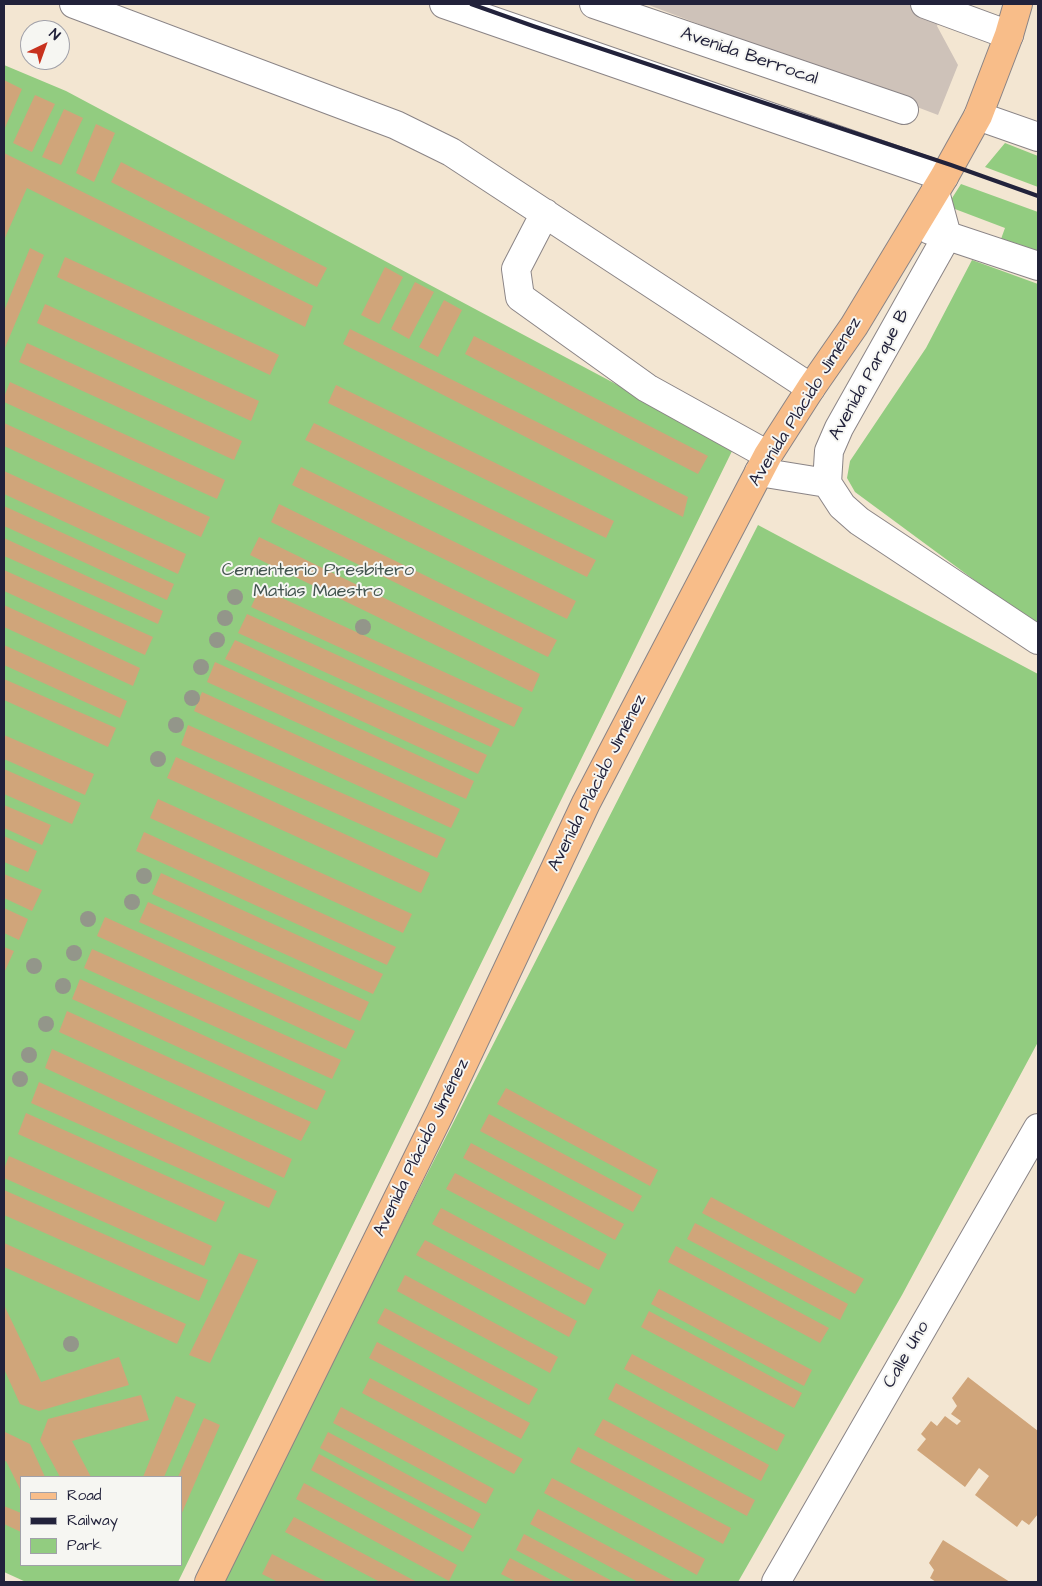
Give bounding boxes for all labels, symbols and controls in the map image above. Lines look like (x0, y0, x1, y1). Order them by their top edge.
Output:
north arrow (20, 20, 70, 70)
street label: Avenida Berrocal (677, 23, 821, 91)
text: N (44, 24, 64, 45)
street label: Avenida Parque B (825, 306, 915, 444)
street label: Avenida Plácido Jiménez (745, 313, 867, 491)
park label: Cementerio Presbítero Matías Maestro (222, 560, 414, 602)
street label: Avenida Plácido Jiménez (544, 691, 652, 875)
street label: Avenida Plácido Jiménez (369, 1055, 475, 1241)
street label: Calle Uno (879, 1318, 935, 1392)
legend (20, 1476, 182, 1566)
text: Road (67, 1485, 101, 1506)
text: Railway (67, 1510, 118, 1531)
text: Park (67, 1535, 102, 1556)

